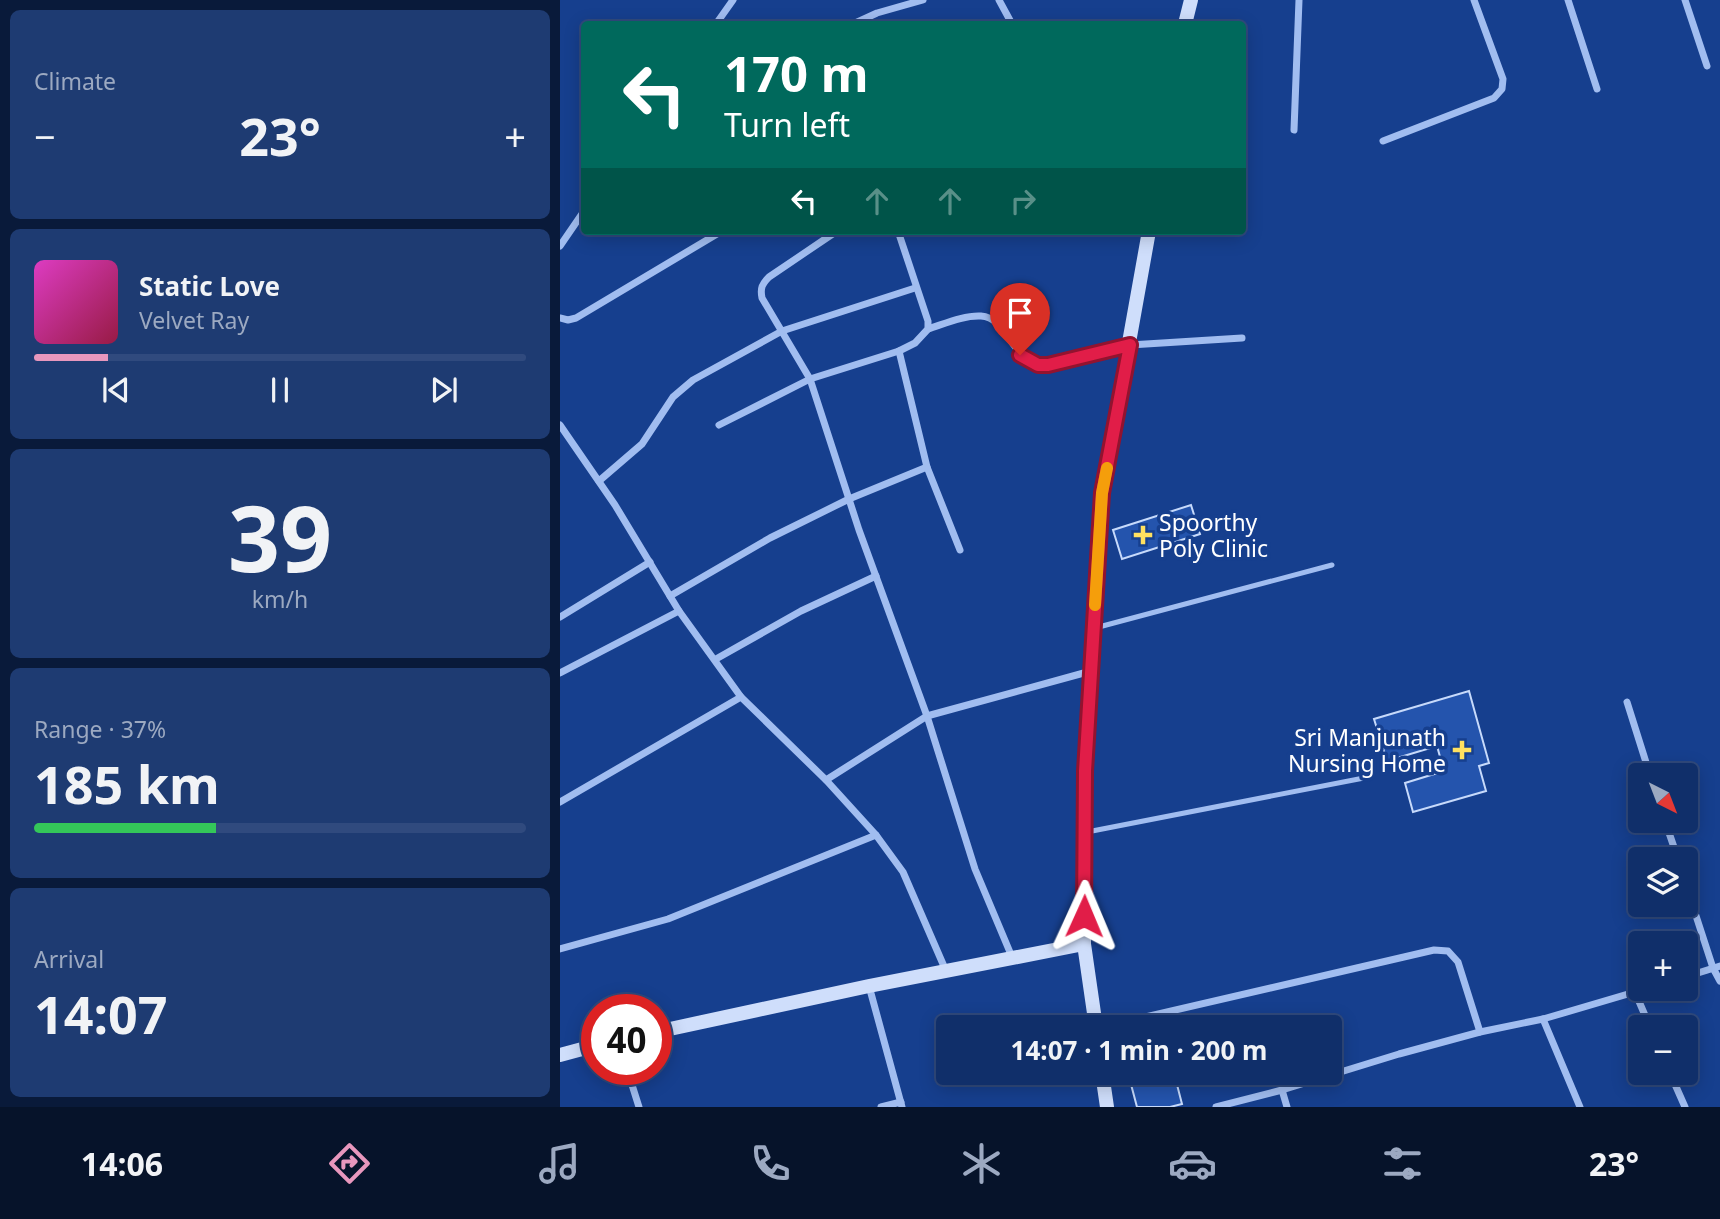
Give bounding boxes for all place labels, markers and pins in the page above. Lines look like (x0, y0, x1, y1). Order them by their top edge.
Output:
pin (990, 283, 1050, 355)
place label: Spoorthy Poly Clinic (1159, 506, 1268, 564)
marker: Spoorthy Poly Clinic (1133, 525, 1153, 545)
place label: Sri Manjunath Nursing Home (1288, 721, 1446, 779)
marker: Sri Manjunath Nursing Home (1452, 740, 1472, 760)

